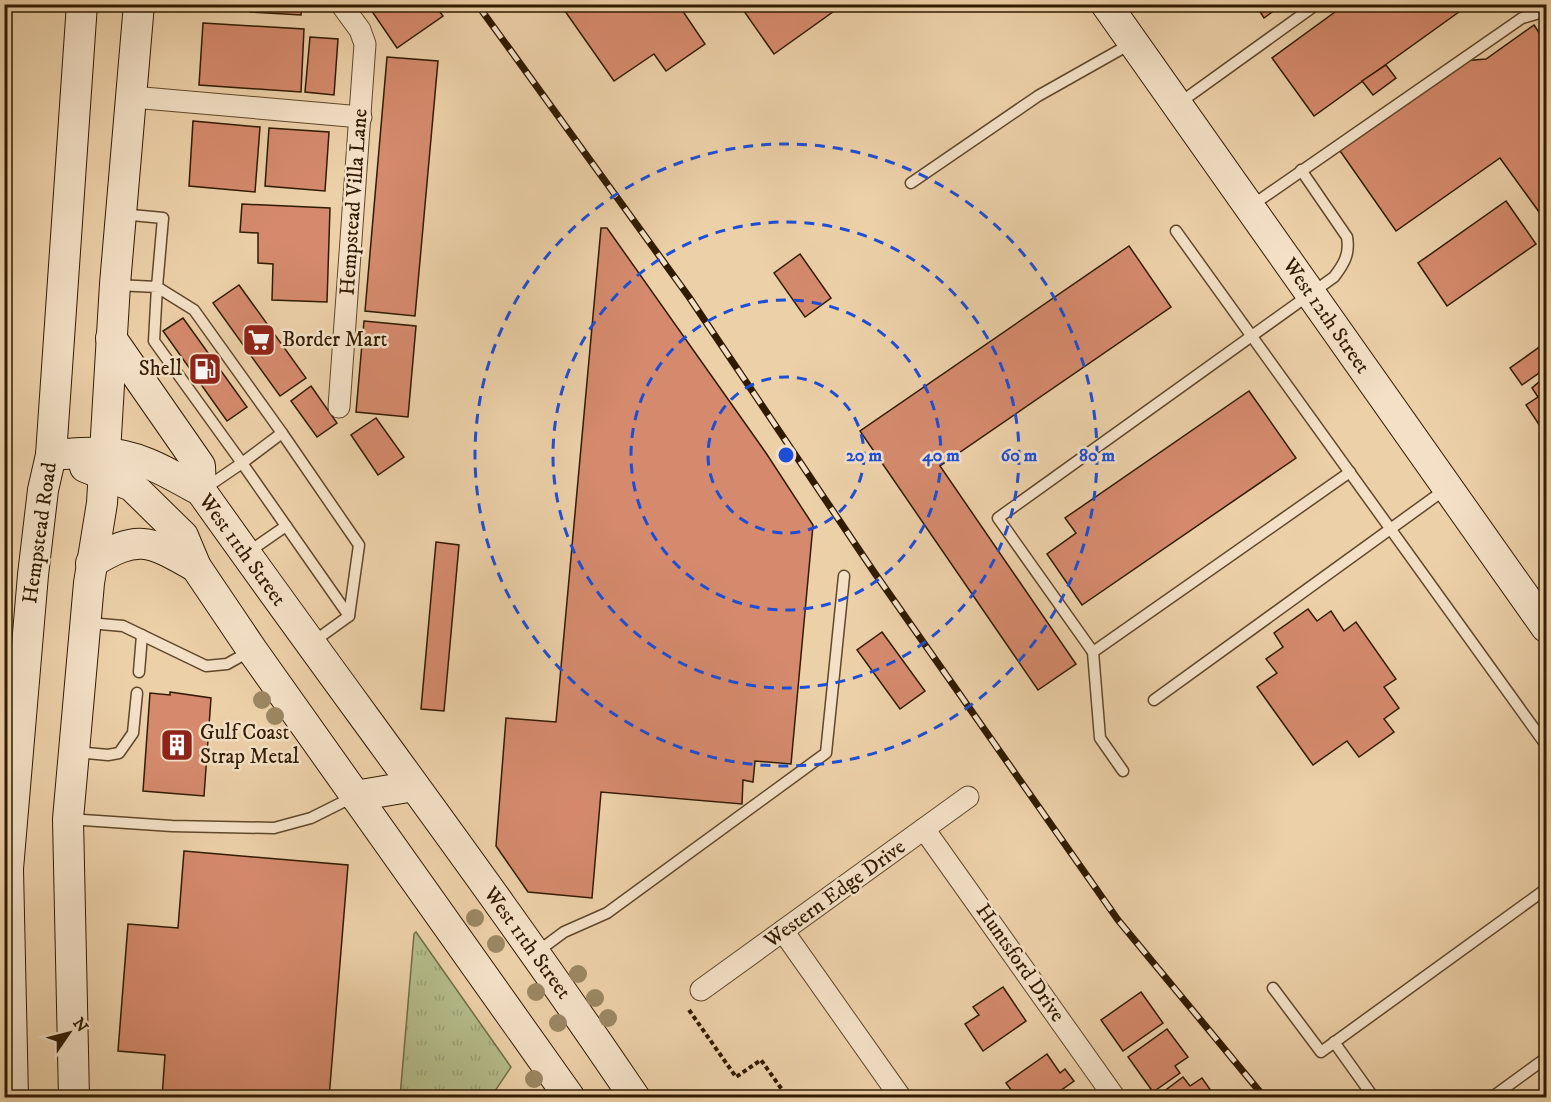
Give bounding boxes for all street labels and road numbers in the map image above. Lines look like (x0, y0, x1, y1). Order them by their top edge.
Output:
street label: Hempstead Villa Lane (335, 108, 374, 296)
street label: West 12th Street (1276, 252, 1376, 379)
street label: Hempstead Road (17, 460, 63, 605)
street label: West 11th Street (192, 488, 292, 611)
street label: Western Edge Drive (759, 834, 911, 955)
street label: West 11th Street (477, 881, 577, 1004)
street label: Huntsford Drive (970, 899, 1070, 1027)

